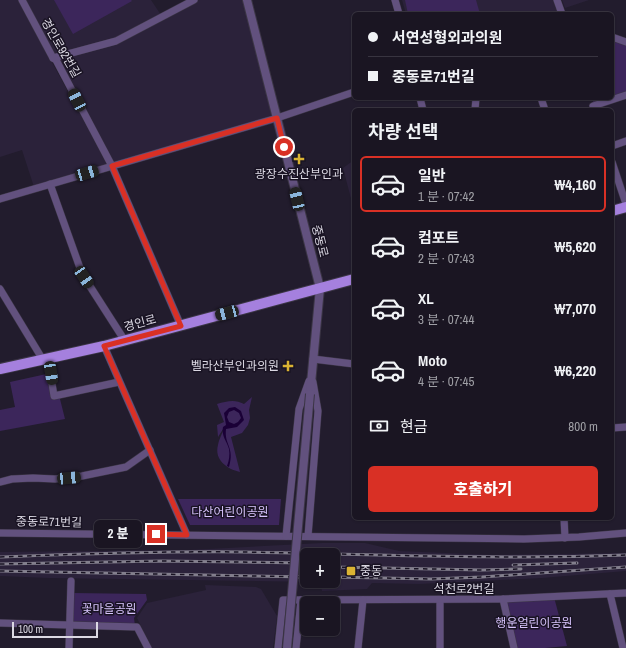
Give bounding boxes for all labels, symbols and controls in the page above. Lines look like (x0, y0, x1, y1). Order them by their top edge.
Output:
street label: 경인로92번길 (38, 15, 84, 81)
text: 서연성형외과의원 (392, 27, 502, 48)
text: 중동로71번길 (392, 66, 475, 87)
car (66, 87, 88, 113)
text: 차량 선택 (368, 119, 438, 144)
route start (275, 138, 293, 156)
marker: 광장수진산부인과 (293, 153, 305, 165)
car (74, 164, 100, 182)
text: 일반 (418, 165, 446, 186)
place label: 광장수진산부인과 (255, 166, 343, 182)
icon: car (370, 166, 406, 202)
text: ₩4,160 (555, 174, 596, 195)
car (288, 186, 306, 212)
text: 1 분 · 07:42 (418, 188, 474, 205)
street label: 중동로 (308, 223, 332, 259)
text: 컴포트 (418, 227, 459, 248)
icon: car (370, 228, 406, 264)
text: ₩5,620 (555, 236, 596, 257)
text: 2 분 · 07:43 (418, 250, 474, 267)
car (72, 264, 96, 290)
text: XL (418, 288, 434, 309)
icon: car (370, 290, 406, 326)
text: ₩7,070 (555, 298, 596, 319)
car (214, 304, 240, 322)
street label: 경인로 (122, 311, 158, 335)
text: 3 분 · 07:44 (418, 311, 474, 328)
text: Moto (418, 350, 447, 371)
icon: car (370, 352, 406, 388)
place label: 벨라산부인과의원 (191, 358, 279, 374)
car (43, 360, 59, 386)
marker: 벨라산부인과의원 (282, 360, 294, 372)
text: ₩6,220 (555, 360, 596, 381)
text: 4 분 · 07:45 (418, 373, 474, 390)
icon: cash (368, 415, 390, 437)
text: 현금 (400, 416, 428, 437)
text: 800 m (568, 418, 598, 435)
button: 호출하기 (368, 466, 598, 512)
car (57, 471, 81, 485)
park label: 다산어린이공원 (191, 504, 269, 520)
street label: 중동로71번길 (16, 513, 82, 531)
callout: 2 분 (94, 520, 142, 548)
text: 2 분 (108, 525, 128, 542)
route end (147, 525, 165, 543)
map controls (300, 548, 340, 636)
button: + (300, 548, 340, 588)
place label: 중동 (360, 563, 382, 579)
marker: 중동 (345, 565, 357, 577)
street label: 석천로2번길 (434, 581, 494, 597)
button: − (300, 596, 340, 636)
park label: 꽃마을공원 (81, 601, 137, 617)
park label: 행운얼린이공원 (495, 615, 573, 631)
scale bar (12, 620, 98, 639)
text: 100 m (18, 622, 43, 636)

